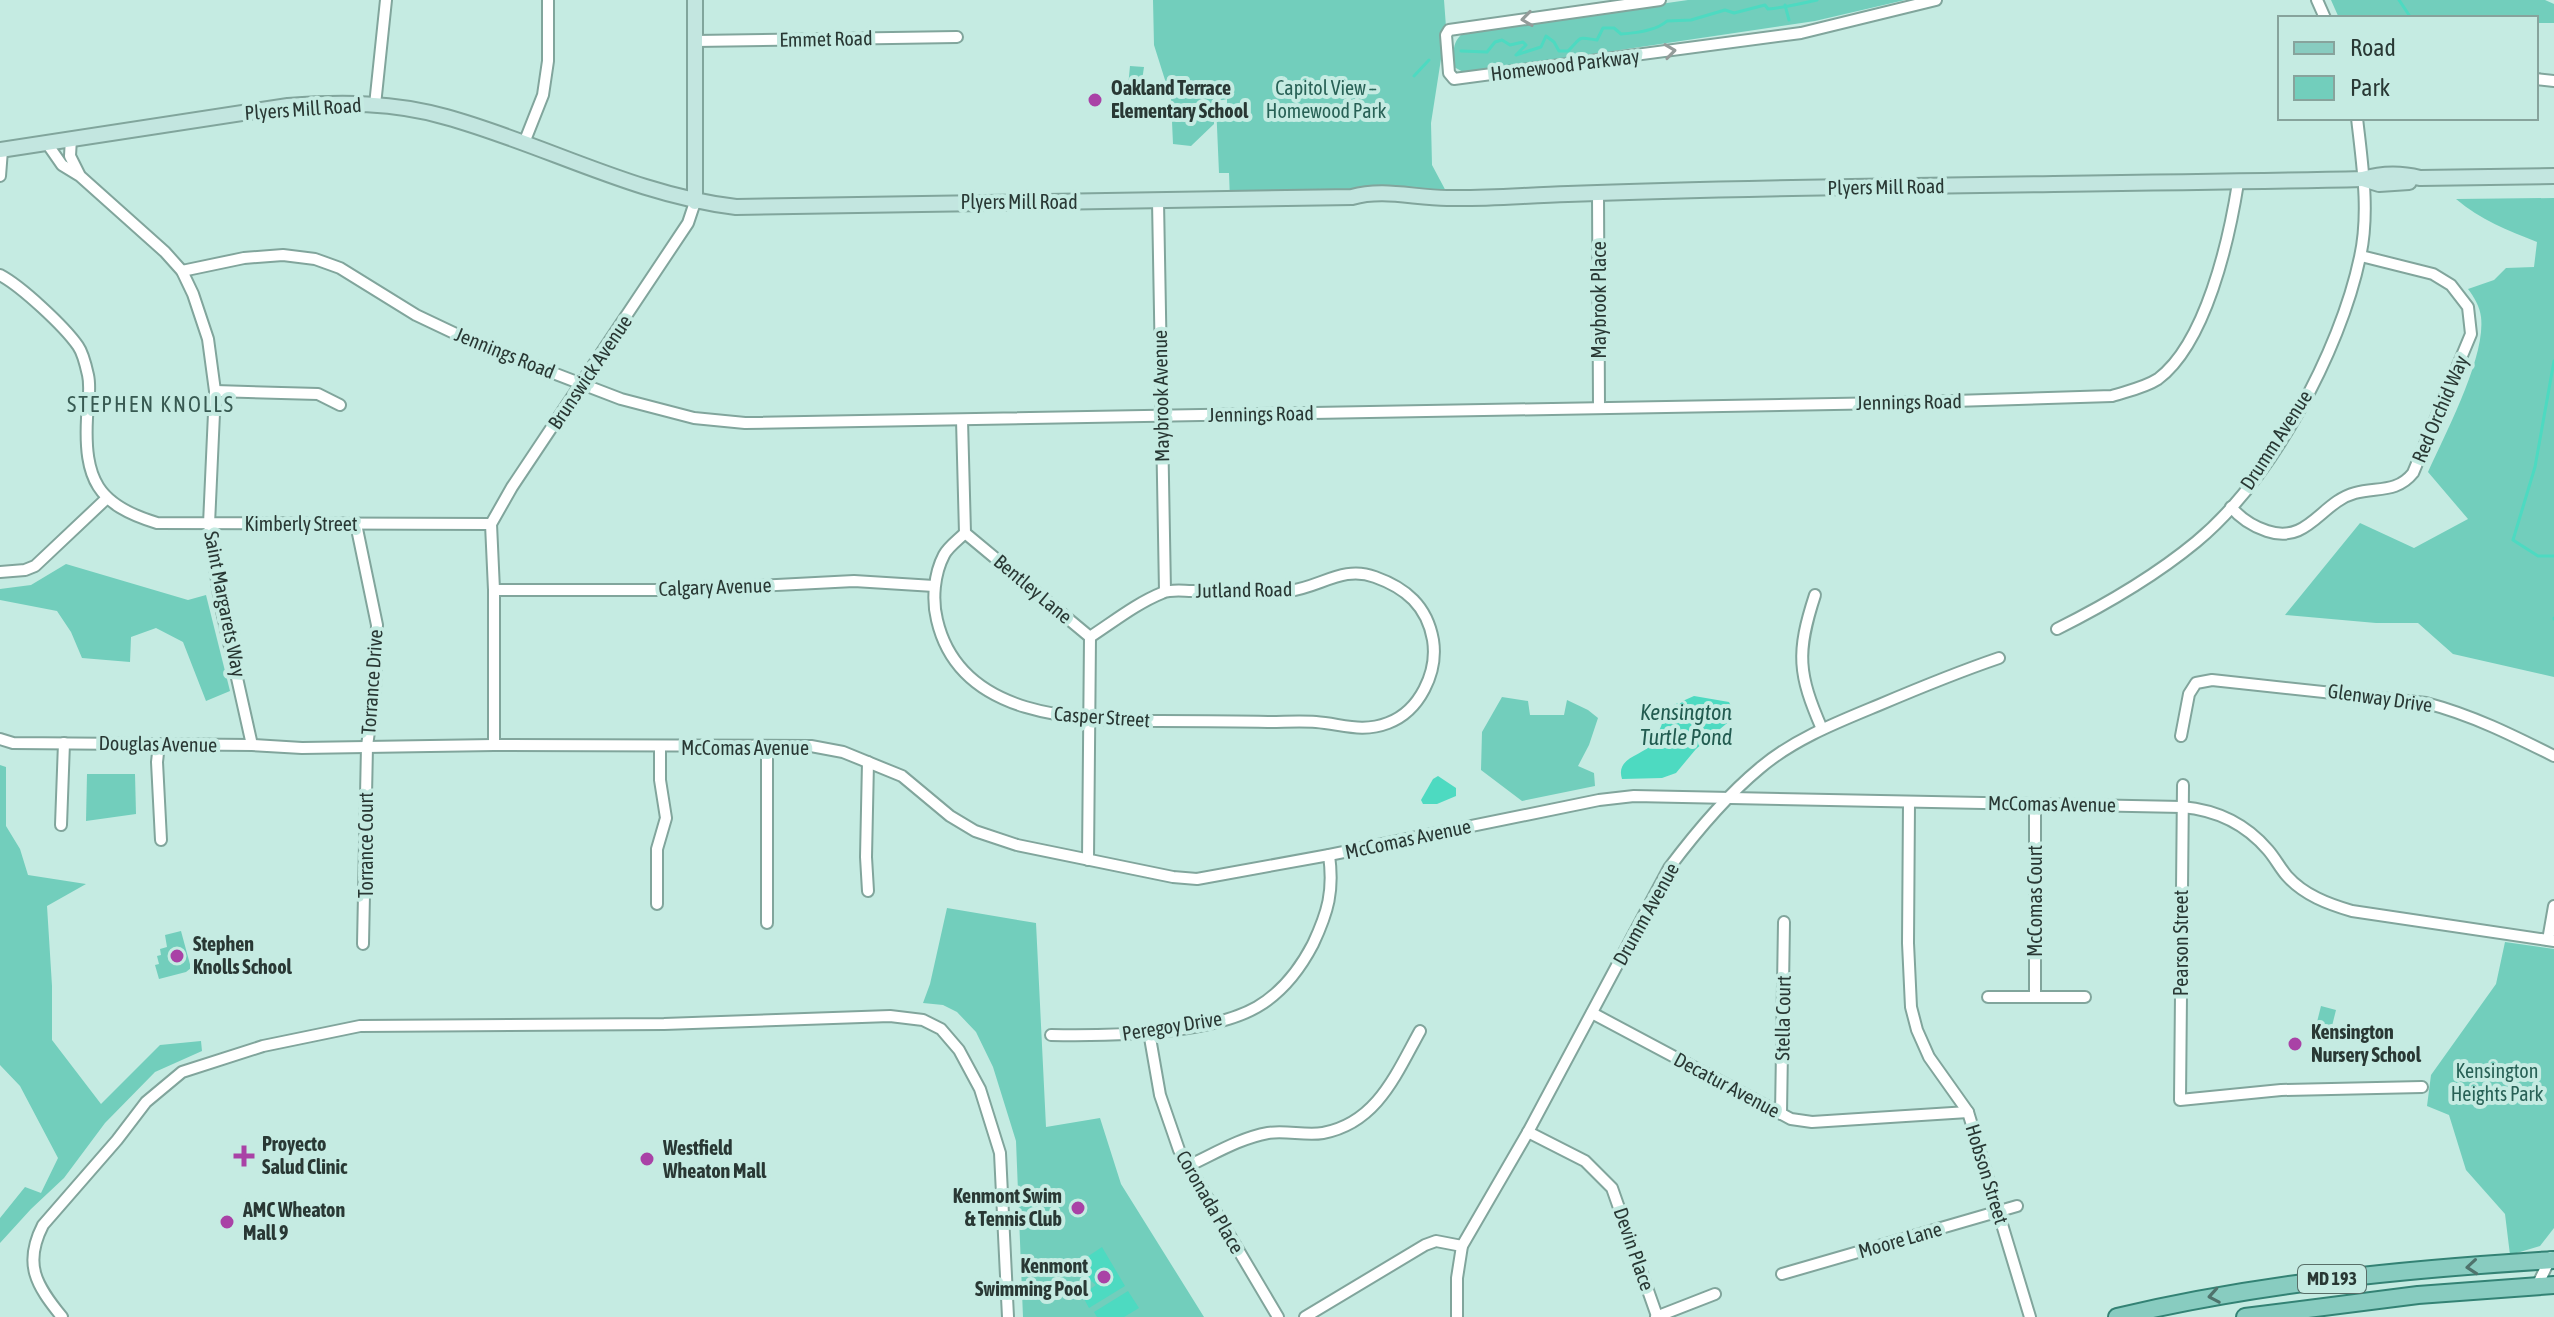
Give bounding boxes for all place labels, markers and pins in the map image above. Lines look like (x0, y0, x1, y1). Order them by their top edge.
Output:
place label: Oakland Terrace Elementary School (1111, 76, 1249, 122)
marker: Oakland Terrace Elementary School (1086, 91, 1104, 109)
place label: Stephen Knolls School (193, 932, 293, 978)
marker: Stephen Knolls School (168, 947, 186, 965)
place label: Kensington Nursery School (2311, 1020, 2422, 1066)
marker: Kensington Nursery School (2286, 1035, 2304, 1053)
place label: Proyecto Salud Clinic (262, 1132, 348, 1178)
place label: Westfield Wheaton Mall (662, 1136, 767, 1182)
marker: Proyecto Salud Clinic (233, 1145, 255, 1167)
marker: Westfield Wheaton Mall (638, 1150, 656, 1168)
place label: Kenmont Swim & Tennis Club (953, 1184, 1062, 1230)
place label: AMC Wheaton Mall 9 (242, 1198, 345, 1244)
marker: Kenmont Swim & Tennis Club (1069, 1199, 1087, 1217)
marker: AMC Wheaton Mall 9 (218, 1213, 236, 1231)
place label: Kenmont Swimming Pool (975, 1254, 1089, 1300)
marker: Kenmont Swimming Pool (1095, 1268, 1113, 1286)

